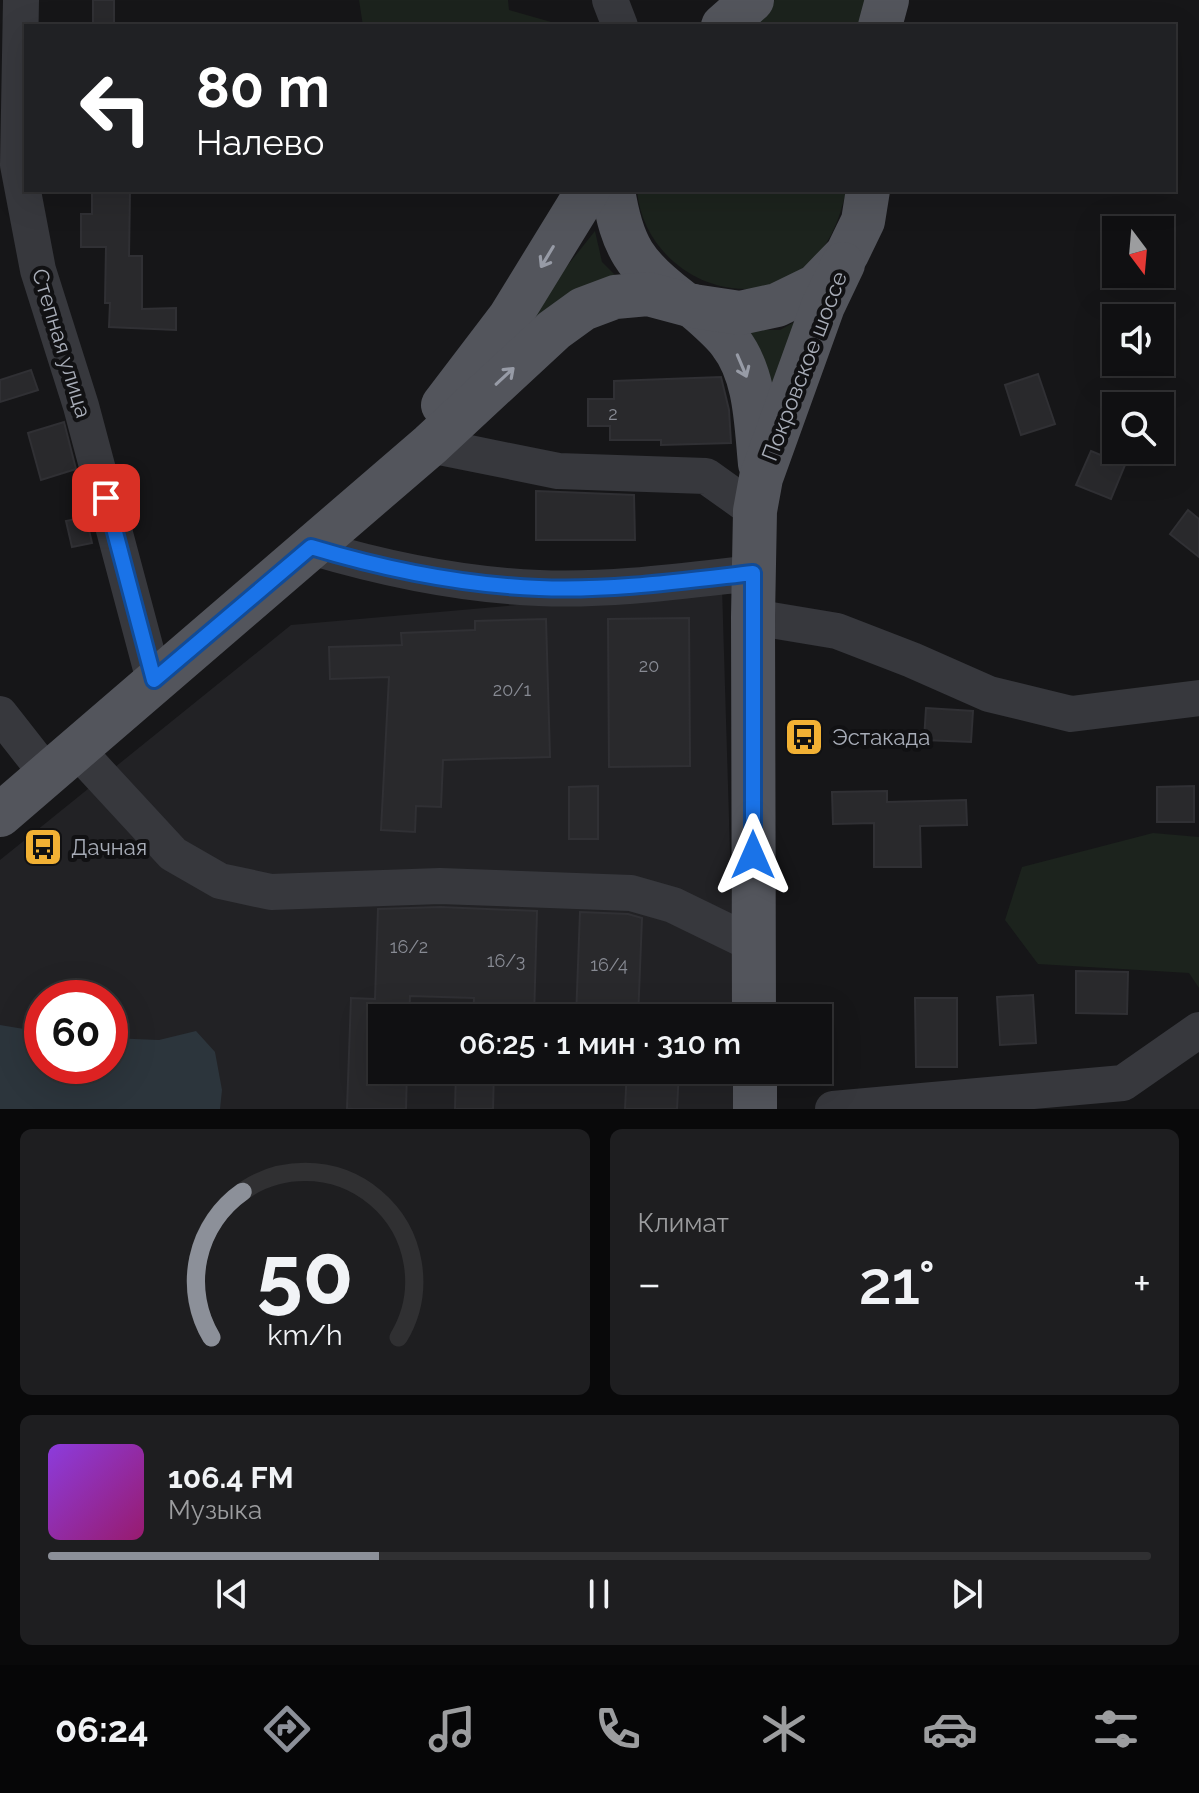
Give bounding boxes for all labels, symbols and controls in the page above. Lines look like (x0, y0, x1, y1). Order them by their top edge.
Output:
text: 80 m (196, 54, 330, 120)
icon: left (64, 56, 168, 160)
text: Налево (196, 121, 324, 163)
north arrow (1102, 216, 1174, 288)
map controls (1102, 216, 1174, 464)
one-way arrow (539, 245, 555, 268)
street label: Степная улица (27, 265, 97, 421)
street label: Покровское шоссе (756, 268, 852, 464)
button: sound (1102, 304, 1174, 376)
one-way arrow (735, 353, 750, 377)
one-way arrow (494, 368, 514, 386)
button: search (1102, 392, 1174, 464)
house number: 2 (608, 403, 618, 424)
pin (72, 464, 140, 532)
icon: arrive (84, 476, 128, 520)
house number: 20 (639, 655, 659, 676)
house number: 20/1 (493, 679, 532, 700)
bus stop icon: Эстакада (783, 716, 825, 758)
place label: Эстакада (832, 724, 930, 750)
position arrow (711, 813, 795, 897)
bus stop icon: Дачная (22, 826, 64, 868)
place label: Дачная (71, 834, 147, 860)
house number: 16/2 (390, 936, 428, 957)
house number: 16/3 (487, 950, 525, 971)
house number: 16/4 (590, 954, 628, 975)
speed limit sign: 60 (24, 980, 128, 1084)
text: 06:25 · 1 мин · 310 m (459, 1026, 741, 1061)
text: Климат (638, 1208, 729, 1238)
text: 50 (256, 1226, 353, 1323)
text: 21° (859, 1248, 935, 1318)
text: − (638, 1258, 661, 1309)
text: + (1133, 1258, 1151, 1309)
text: km/h (267, 1318, 342, 1352)
text: 106.4 FM (168, 1460, 294, 1495)
text: Музыка (168, 1495, 262, 1525)
icon: previous (210, 1572, 254, 1616)
icon: pause (577, 1572, 621, 1616)
icon: next (945, 1572, 989, 1616)
icon: directions (259, 1701, 315, 1757)
icon: music (424, 1701, 480, 1757)
icon: phone (590, 1701, 646, 1757)
icon: climate (756, 1701, 812, 1757)
icon: car (922, 1701, 978, 1757)
icon: filters (1088, 1701, 1144, 1757)
text: 06:24 (55, 1708, 149, 1750)

